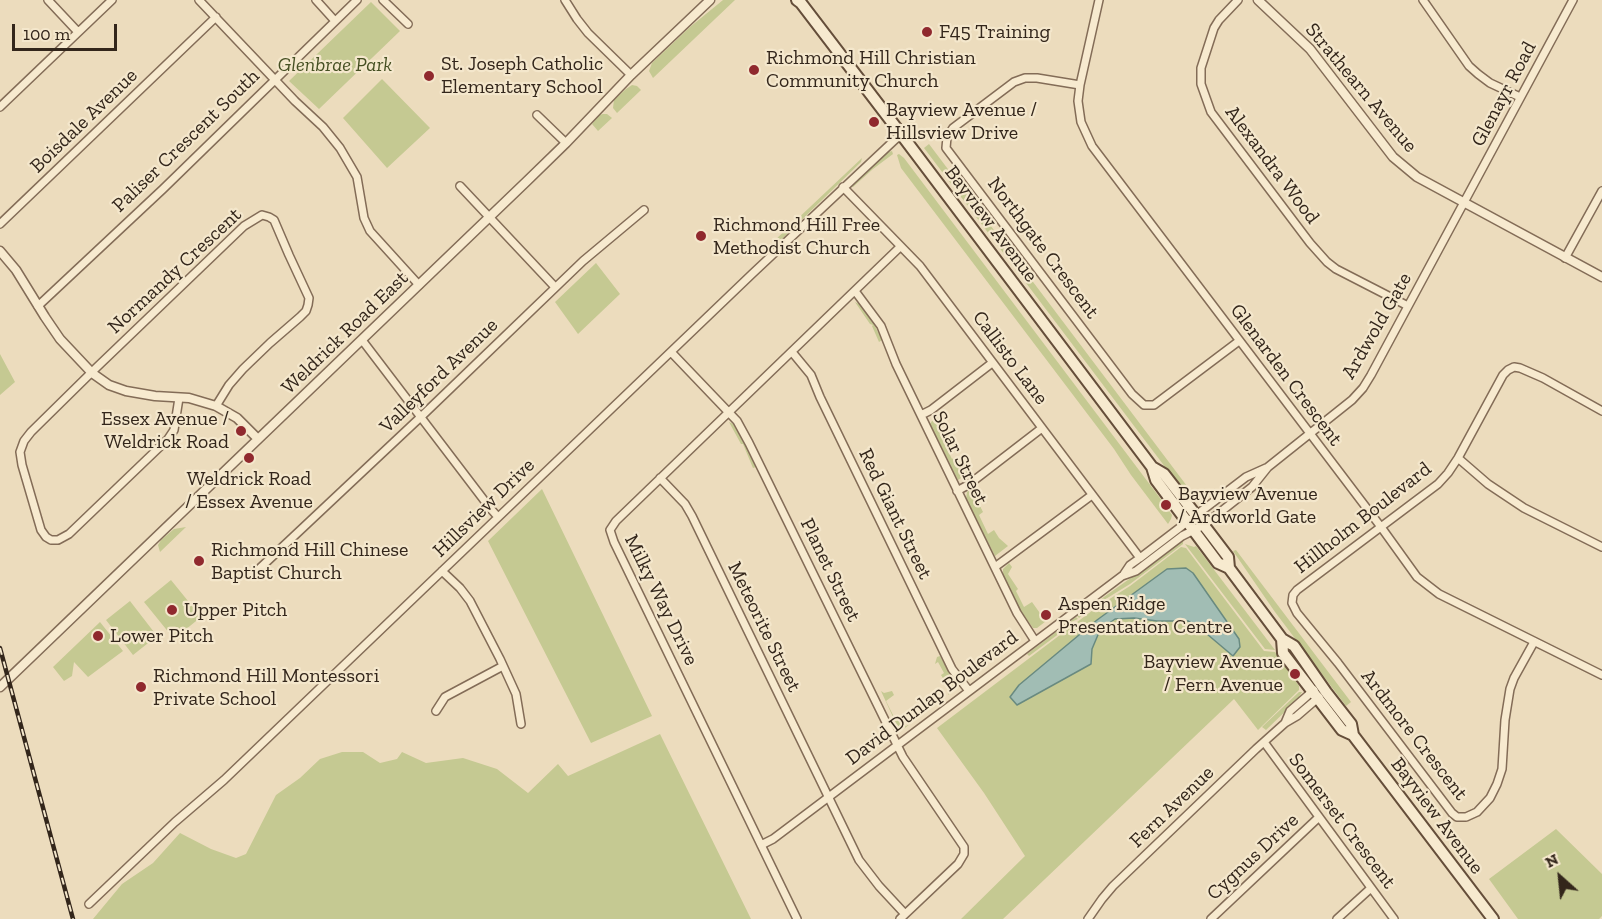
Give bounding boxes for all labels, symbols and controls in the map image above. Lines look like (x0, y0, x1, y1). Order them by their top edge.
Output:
scale bar (15, 12, 120, 50)
street label: Strathearn Avenue (1300, 18, 1422, 158)
place label: F45 Training (939, 20, 1051, 44)
text: 100 m (23, 23, 70, 45)
marker: F45 Training (920, 25, 934, 39)
street label: Glenayr Road (1466, 37, 1542, 151)
place label: Richmond Hill Christian Community Church (766, 46, 976, 93)
place label: St. Joseph Catholic Elementary School (441, 52, 603, 99)
park label: Glenbrae Park (278, 53, 392, 77)
marker: Richmond Hill Christian Community Church (747, 63, 761, 77)
street label: Boisdale Avenue (25, 64, 143, 178)
street label: Paliser Crescent South (107, 65, 265, 217)
marker: St. Joseph Catholic Elementary School (422, 69, 436, 83)
place label: Bayview Avenue / Hillsview Drive (886, 98, 1037, 145)
street label: Alexandra Wood (1220, 101, 1324, 229)
marker: Bayview Avenue / Hillsview Drive (867, 115, 881, 129)
street label: Bayview Avenue (939, 161, 1043, 287)
street label: Northgate Crescent (982, 173, 1104, 323)
street label: Normandy Crescent (103, 203, 247, 339)
place label: Richmond Hill Free Methodist Church (713, 213, 880, 260)
marker: Richmond Hill Free Methodist Church (694, 229, 708, 243)
street label: Weldrick Road East (277, 266, 413, 400)
street label: Ardwold Gate (1337, 269, 1417, 383)
street label: Glenarden Crescent (1225, 299, 1347, 451)
street label: Callisto Lane (967, 306, 1053, 410)
street label: Valleyford Avenue (375, 314, 503, 438)
place label: Essex Avenue / Weldrick Road (101, 407, 229, 454)
street label: Solar Street (927, 407, 993, 509)
marker: Essex Avenue / Weldrick Road (234, 424, 248, 438)
street label: Red Giant Street (853, 445, 937, 583)
marker: Weldrick Road / Essex Avenue (242, 451, 256, 465)
street label: Hillsview Drive (428, 454, 540, 562)
street label: Hillholm Boulevard (1290, 457, 1436, 579)
place label: Weldrick Road / Essex Avenue (185, 467, 313, 514)
place label: Bayview Avenue / Ardworld Gate (1178, 482, 1318, 529)
marker: Bayview Avenue / Ardworld Gate (1159, 498, 1173, 512)
street label: Planet Street (795, 514, 865, 626)
street label: Milky Way Drive (619, 531, 703, 669)
place label: Richmond Hill Chinese Baptist Church (211, 538, 408, 585)
marker: Richmond Hill Chinese Baptist Church (192, 554, 206, 568)
street label: Meteorite Street (722, 558, 806, 696)
place label: Aspen Ridge Presentation Centre (1058, 592, 1232, 639)
place label: Upper Pitch (184, 598, 287, 622)
marker: Upper Pitch (165, 603, 179, 617)
marker: Aspen Ridge Presentation Centre (1039, 608, 1053, 622)
place label: Lower Pitch (110, 624, 213, 648)
street label: David Dunlap Boulevard (841, 626, 1023, 770)
marker: Lower Pitch (91, 629, 105, 643)
place label: Bayview Avenue / Fern Avenue (1143, 650, 1283, 697)
place label: Richmond Hill Montessori Private School (153, 664, 379, 711)
street label: Ardmore Crescent (1356, 665, 1472, 805)
marker: Bayview Avenue / Fern Avenue (1288, 667, 1302, 681)
marker: Richmond Hill Montessori Private School (134, 680, 148, 694)
street label: Somerset Crescent (1283, 749, 1401, 893)
street label: Bayview Avenue (1385, 753, 1489, 879)
street label: Fern Avenue (1125, 761, 1219, 853)
street label: Cygnus Drive (1202, 808, 1304, 906)
north arrow (1530, 847, 1590, 907)
text: N (1542, 849, 1561, 872)

